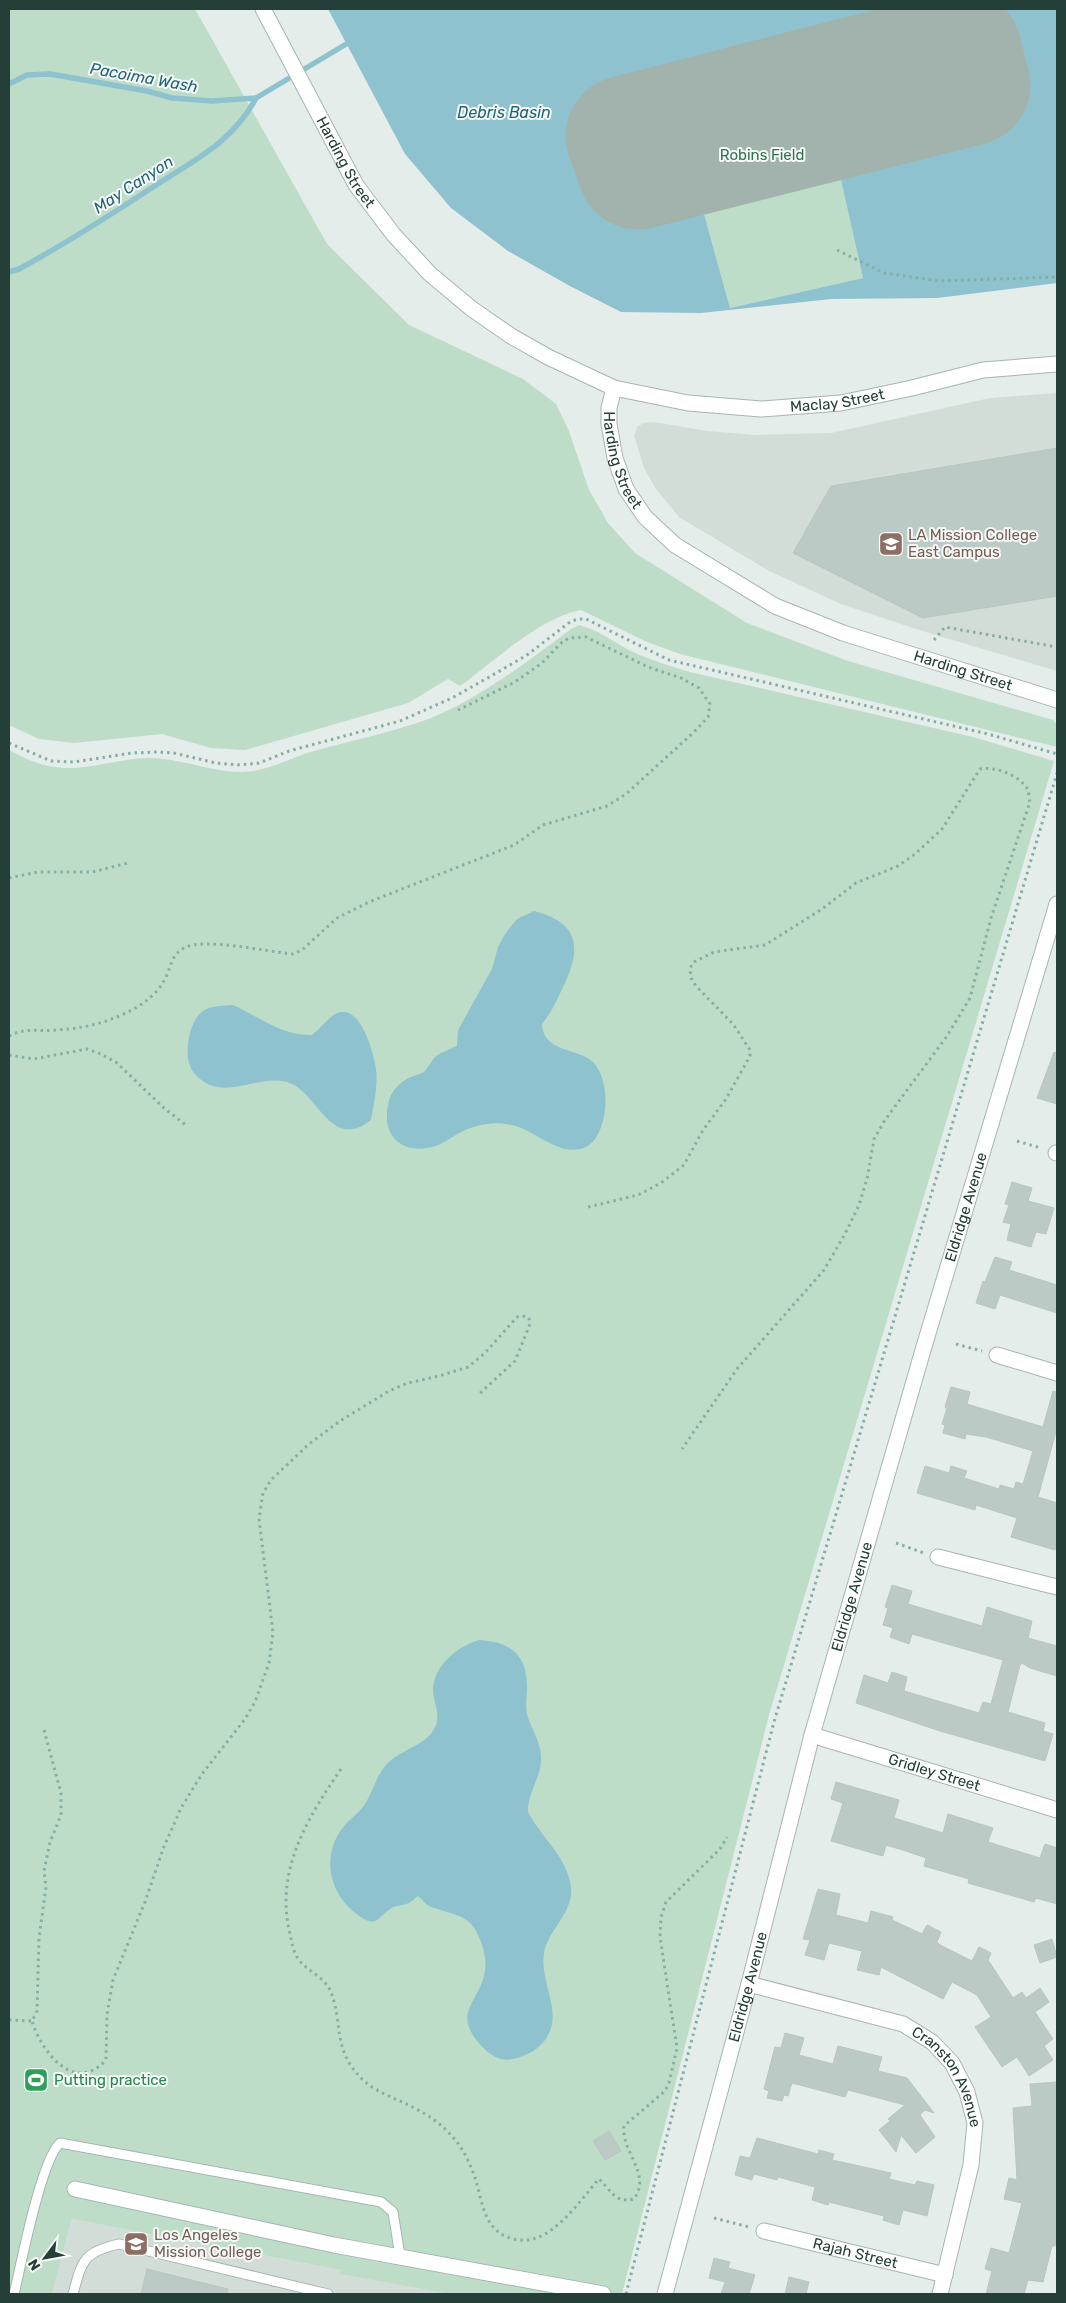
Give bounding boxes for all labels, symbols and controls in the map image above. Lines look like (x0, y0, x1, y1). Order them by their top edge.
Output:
water label: Pacoima Wash (89, 59, 199, 96)
water label: Debris Basin (457, 103, 551, 122)
street label: Harding Street (312, 113, 379, 211)
park label: Robins Field (720, 146, 804, 164)
water label: May Canyon (90, 152, 177, 217)
street label: Maclay Street (789, 385, 886, 416)
street label: Harding Street (600, 411, 646, 512)
place label: LA Mission College East Campus (908, 526, 1037, 561)
school or university icon: LA Mission College East Campus (878, 531, 904, 557)
street label: Harding Street (912, 647, 1015, 694)
street label: Eldridge Avenue (941, 1150, 991, 1264)
street label: Eldridge Avenue (828, 1540, 876, 1654)
street label: Gridley Street (886, 1750, 983, 1795)
street label: Eldridge Avenue (725, 1930, 771, 2044)
street label: Cranston Avenue (908, 2023, 985, 2129)
sports icon: Putting practice (23, 2067, 49, 2093)
place label: Putting practice (54, 2071, 167, 2089)
place label: Los Angeles Mission College (154, 2226, 262, 2261)
school or university icon: Los Angeles Mission College (123, 2231, 149, 2257)
north arrow (20, 2233, 70, 2283)
street label: Rajah Street (811, 2234, 900, 2272)
text: N (25, 2256, 44, 2273)

